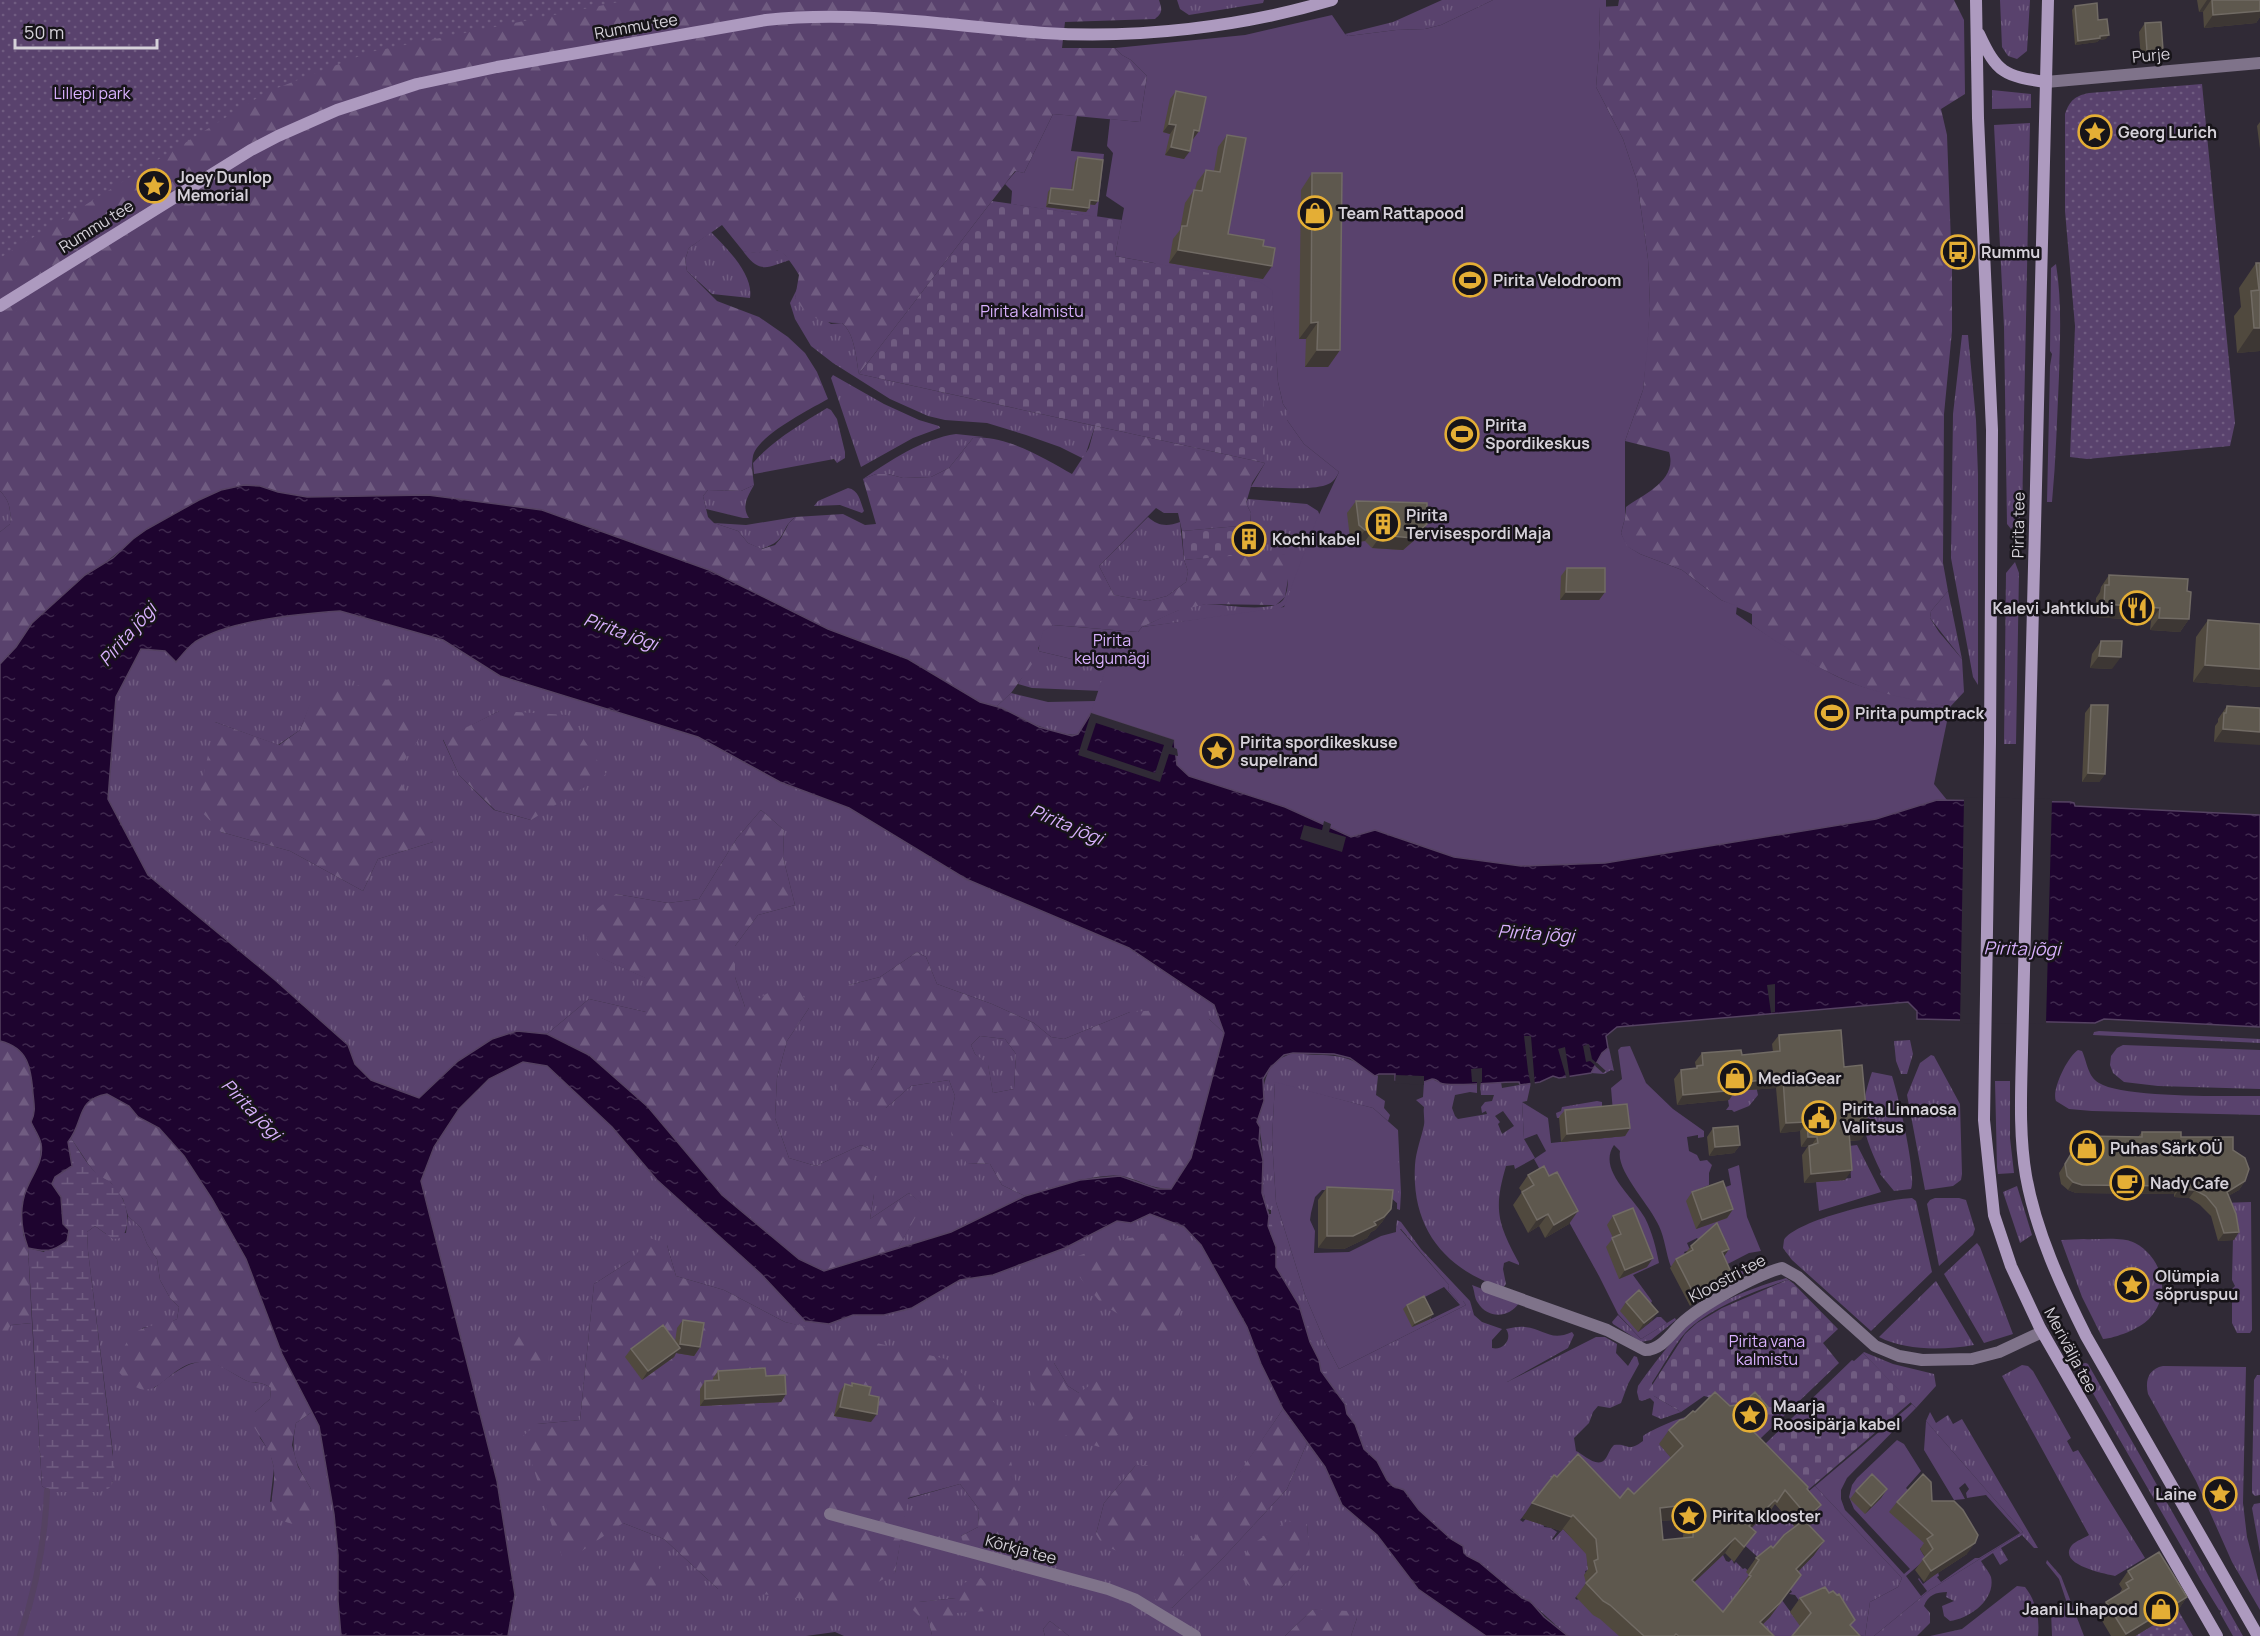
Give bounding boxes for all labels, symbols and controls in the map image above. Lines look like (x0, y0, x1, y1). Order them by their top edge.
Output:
street label: Rummu tee (593, 8, 679, 44)
scale bar (15, 12, 158, 50)
text: 50 m (24, 20, 64, 44)
street label: Purje (2131, 42, 2171, 68)
park label: Lillepi park (54, 82, 132, 104)
place icon: Georg Lurich (2077, 114, 2113, 150)
place label: Georg Lurich (2118, 121, 2217, 143)
place label: Joey Dunlop Memorial (177, 166, 272, 206)
place icon: Joey Dunlop Memorial (136, 168, 172, 204)
street label: Rummu tee (54, 194, 138, 258)
shop icon: Team Rattapood (1297, 195, 1333, 231)
place label: Team Rattapood (1338, 202, 1464, 224)
bus stop icon: Rummu (1940, 234, 1976, 270)
place label: Rummu (1981, 241, 2040, 263)
sports icon: Pirita Velodroom (1452, 262, 1488, 298)
place label: Pirita Velodroom (1493, 269, 1621, 291)
park label: Pirita kalmistu (980, 300, 1084, 322)
place label: Pirita Spordikeskus (1485, 414, 1590, 454)
sports icon: Pirita Spordikeskus (1444, 416, 1480, 452)
street label: Pirita tee (2006, 492, 2030, 558)
place label: Pirita Tervisespordi Maja (1406, 504, 1551, 544)
building icon: Pirita Tervisespordi Maja (1365, 506, 1401, 542)
building icon: Kochi kabel (1231, 521, 1267, 557)
place label: Kochi kabel (1272, 528, 1360, 550)
restaurant icon: Kalevi Jahtklubi (2119, 590, 2155, 626)
water label: Pirita jõgi (93, 595, 163, 671)
place label: Kalevi Jahtklubi (1992, 597, 2114, 619)
water label: Pirita jõgi (581, 607, 664, 656)
park label: Pirita kelgumägi (1074, 629, 1150, 669)
sports icon: Pirita pumptrack (1814, 695, 1850, 731)
place label: Pirita pumptrack (1855, 702, 1985, 724)
place label: Pirita spordikeskuse supelrand (1240, 731, 1398, 771)
place icon: Pirita spordikeskuse supelrand (1199, 733, 1235, 769)
water label: Pirita jõgi (1027, 798, 1110, 851)
water label: Pirita jõgi (1497, 918, 1578, 948)
water label: Pirita jõgi (1983, 935, 2063, 961)
shop icon: MediaGear (1717, 1060, 1753, 1096)
place label: MediaGear (1758, 1067, 1842, 1089)
water label: Pirita jõgi (217, 1073, 289, 1147)
place label: Pirita Linnaosa Valitsus (1842, 1098, 1957, 1138)
public building icon: Pirita Linnaosa Valitsus (1801, 1100, 1837, 1136)
shop icon: Puhas Särk OÜ (2069, 1130, 2105, 1166)
place label: Puhas Särk OÜ (2110, 1137, 2223, 1159)
cafe icon: Nady Cafe (2109, 1165, 2145, 1201)
place label: Nady Cafe (2150, 1172, 2229, 1194)
street label: Kloostri tee (1685, 1248, 1769, 1308)
place label: Olümpia sõpruspuu (2155, 1265, 2238, 1305)
place icon: Olümpia sõpruspuu (2114, 1267, 2150, 1303)
street label: Merivälja tee (2039, 1304, 2103, 1396)
park label: Pirita vana kalmistu (1729, 1330, 1805, 1370)
place label: Maarja Roosipärja kabel (1773, 1395, 1901, 1435)
place icon: Maarja Roosipärja kabel (1732, 1397, 1768, 1433)
place icon: Laine (2202, 1476, 2238, 1512)
place label: Laine (2155, 1483, 2197, 1505)
place icon: Pirita klooster (1671, 1498, 1707, 1534)
place label: Pirita klooster (1712, 1505, 1821, 1527)
street label: Kõrkja tee (983, 1529, 1059, 1569)
shop icon: Jaani Lihapood (2143, 1591, 2179, 1627)
place label: Jaani Lihapood (2022, 1598, 2138, 1620)

